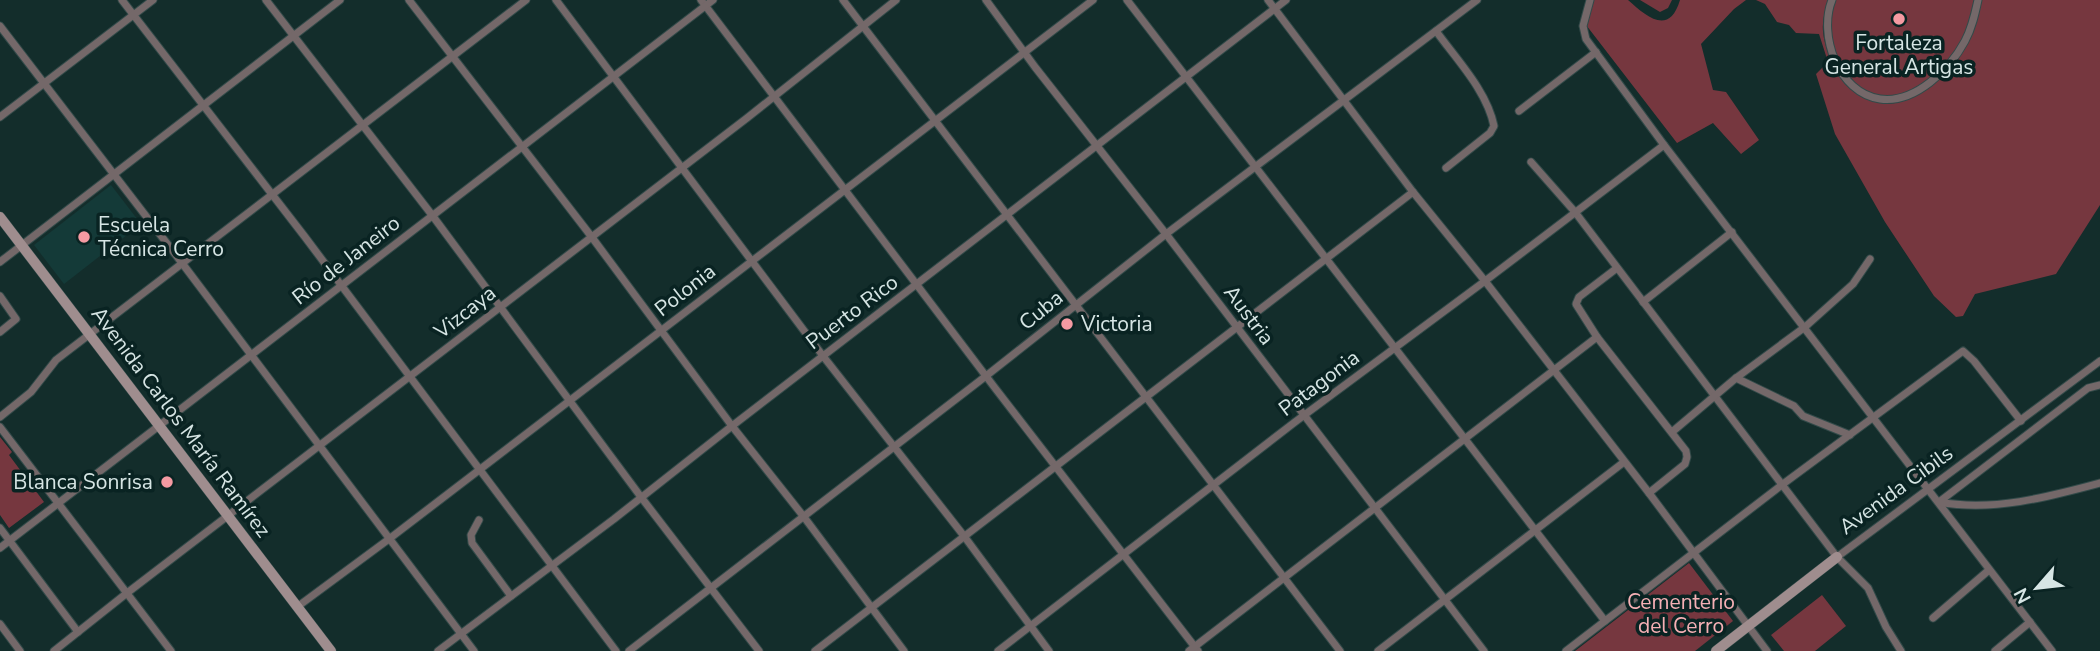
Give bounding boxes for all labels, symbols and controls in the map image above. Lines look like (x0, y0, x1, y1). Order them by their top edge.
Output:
marker: Fortaleza General Artigas (1891, 11, 1907, 27)
place label: Fortaleza General Artigas (1825, 29, 1973, 81)
street label: Río de Janeiro (286, 209, 406, 311)
place label: Escuela Técnica Cerro (98, 211, 224, 263)
marker: Escuela Técnica Cerro (76, 229, 92, 245)
street label: Polonia (649, 257, 721, 323)
street label: Puerto Rico (800, 268, 904, 356)
street label: Vizcaya (428, 279, 502, 346)
street label: Austria (1217, 279, 1281, 351)
street label: Cuba (1013, 284, 1069, 336)
street label: Avenida Carlos María Ramírez (85, 301, 277, 543)
place label: Victoria (1080, 310, 1153, 338)
marker: Victoria (1059, 316, 1075, 332)
street label: Patagonia (1273, 343, 1365, 423)
street label: Avenida Cibils (1833, 439, 1959, 541)
place label: Blanca Sonrisa (13, 468, 153, 496)
marker: Blanca Sonrisa (159, 474, 175, 490)
north arrow (2002, 553, 2072, 623)
text: N (2008, 583, 2038, 608)
park label: Cementerio del Cerro (1627, 588, 1735, 640)

